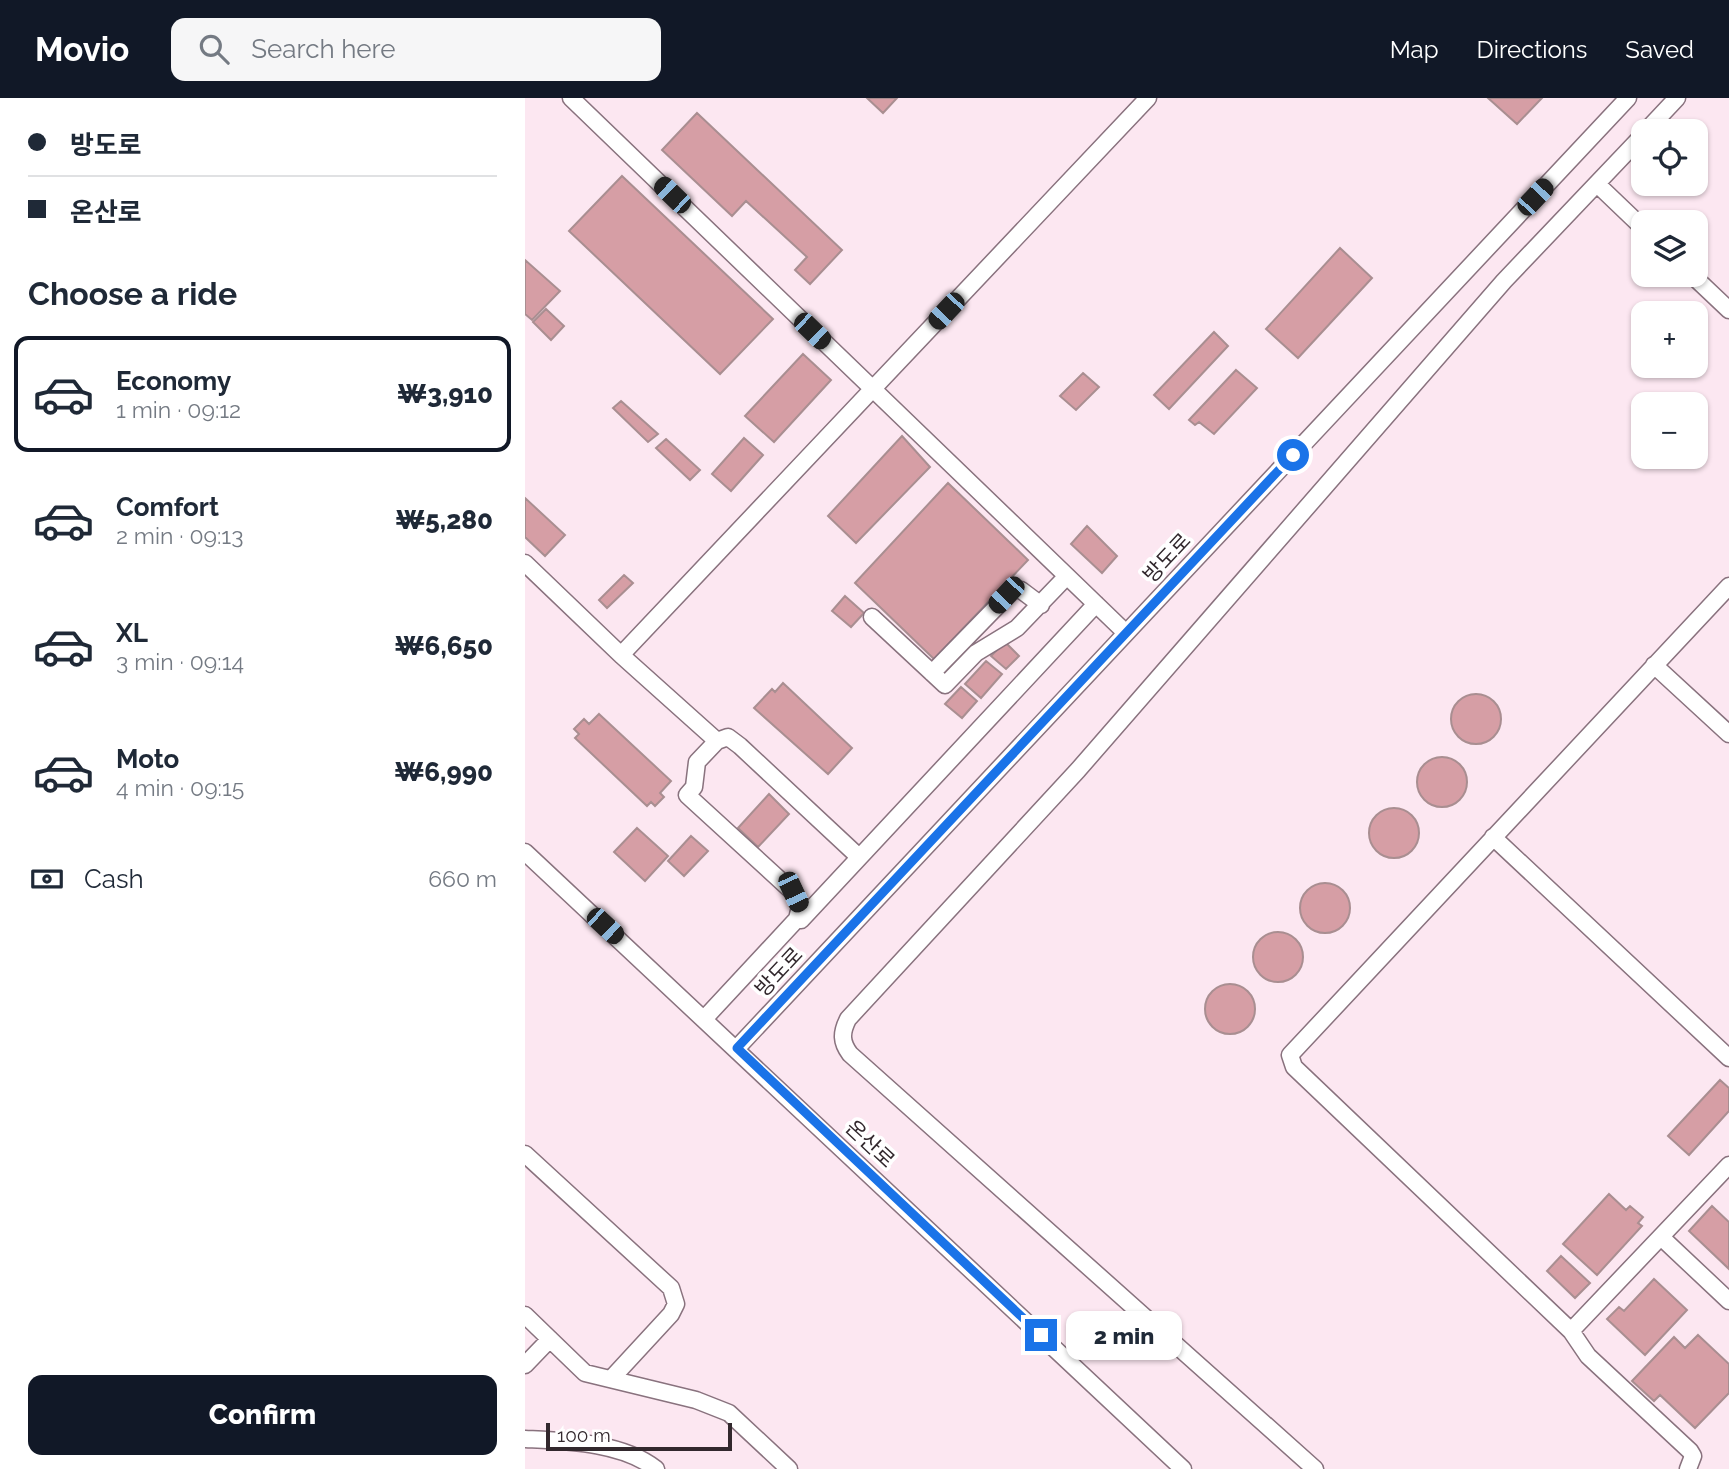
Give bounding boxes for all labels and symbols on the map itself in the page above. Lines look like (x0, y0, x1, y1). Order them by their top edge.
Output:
car (650, 173, 695, 217)
car (1513, 174, 1558, 220)
car (924, 288, 969, 334)
car (790, 309, 835, 353)
route start (1277, 439, 1309, 471)
street label: 방도로 (1138, 528, 1196, 587)
car (984, 572, 1029, 618)
car (775, 869, 812, 915)
car (583, 904, 628, 948)
street label: 방도로 (750, 942, 808, 1001)
street label: 온산로 (841, 1115, 900, 1173)
callout: 2 min (1065, 1310, 1181, 1360)
route end (1025, 1319, 1057, 1351)
scale bar (546, 1420, 731, 1452)

